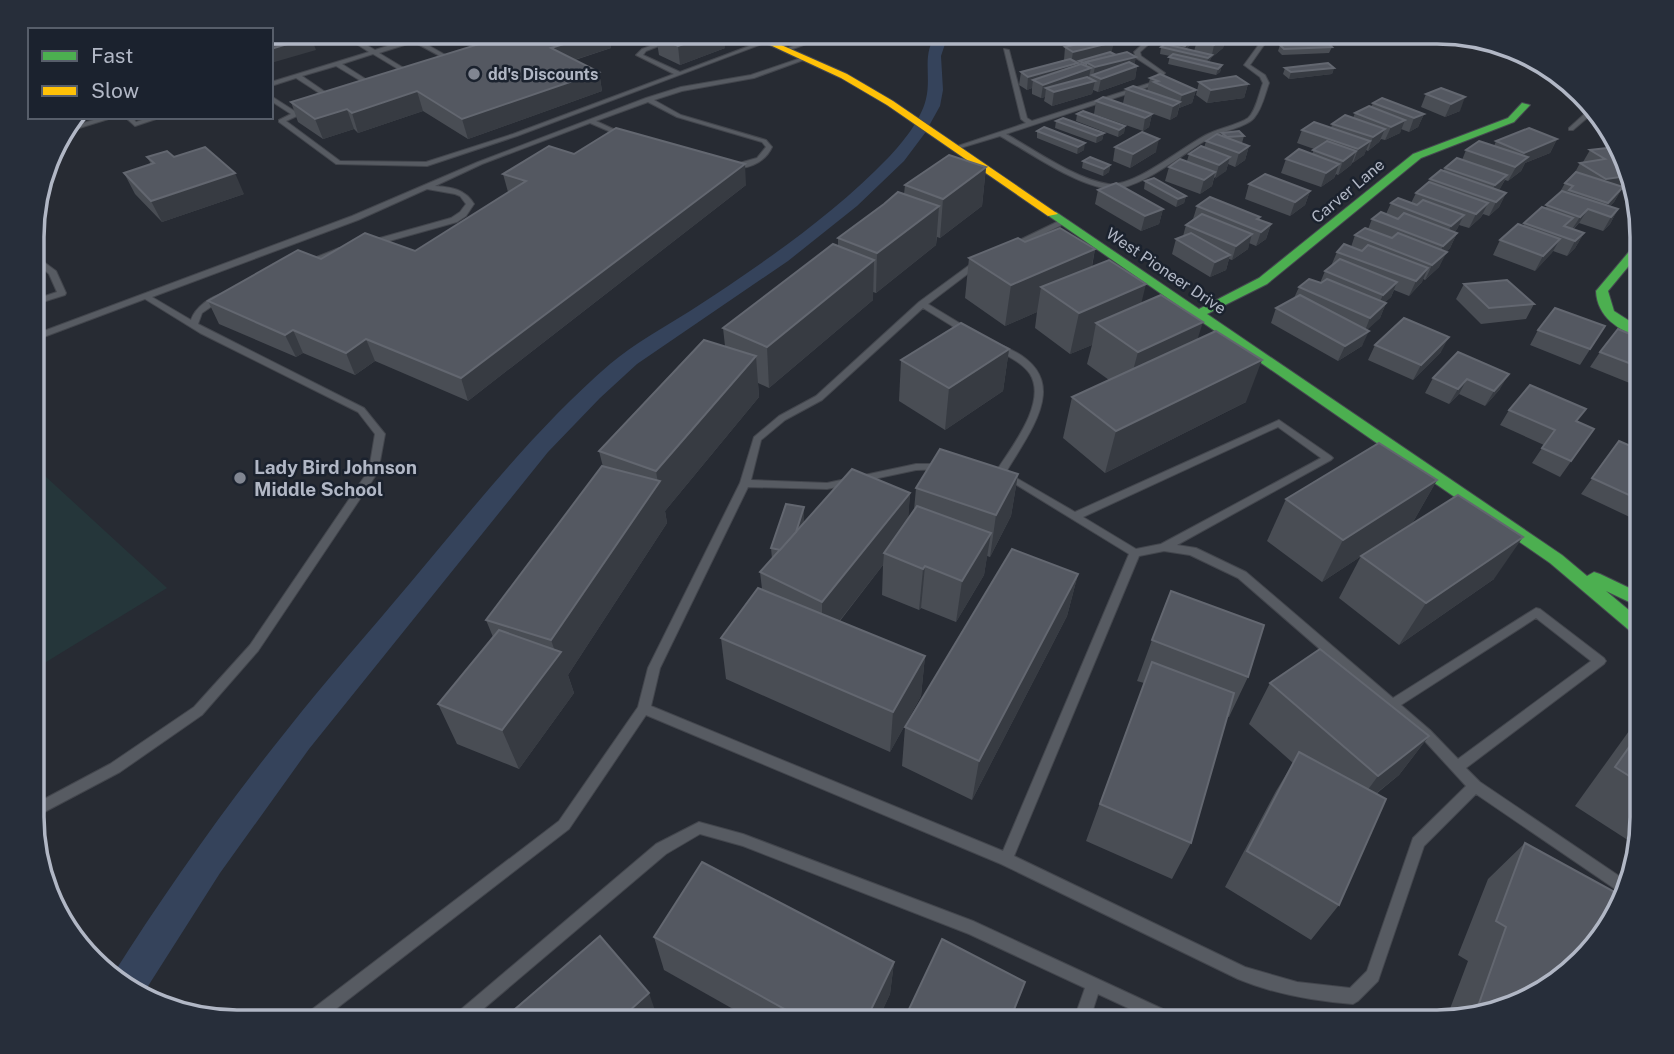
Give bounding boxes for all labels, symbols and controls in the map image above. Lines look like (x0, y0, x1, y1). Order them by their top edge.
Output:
legend (28, 28, 273, 119)
text: Fast (91, 43, 133, 68)
place label: dd's Discounts (488, 65, 598, 84)
marker: dd's Discounts (466, 66, 482, 82)
text: Slow (91, 78, 139, 103)
street label: Carver Lane (1308, 155, 1388, 227)
street label: West Pioneer Drive (1102, 224, 1230, 318)
place label: Lady Bird Johnson Middle School (254, 456, 417, 500)
marker: Lady Bird Johnson Middle School (232, 470, 248, 486)

